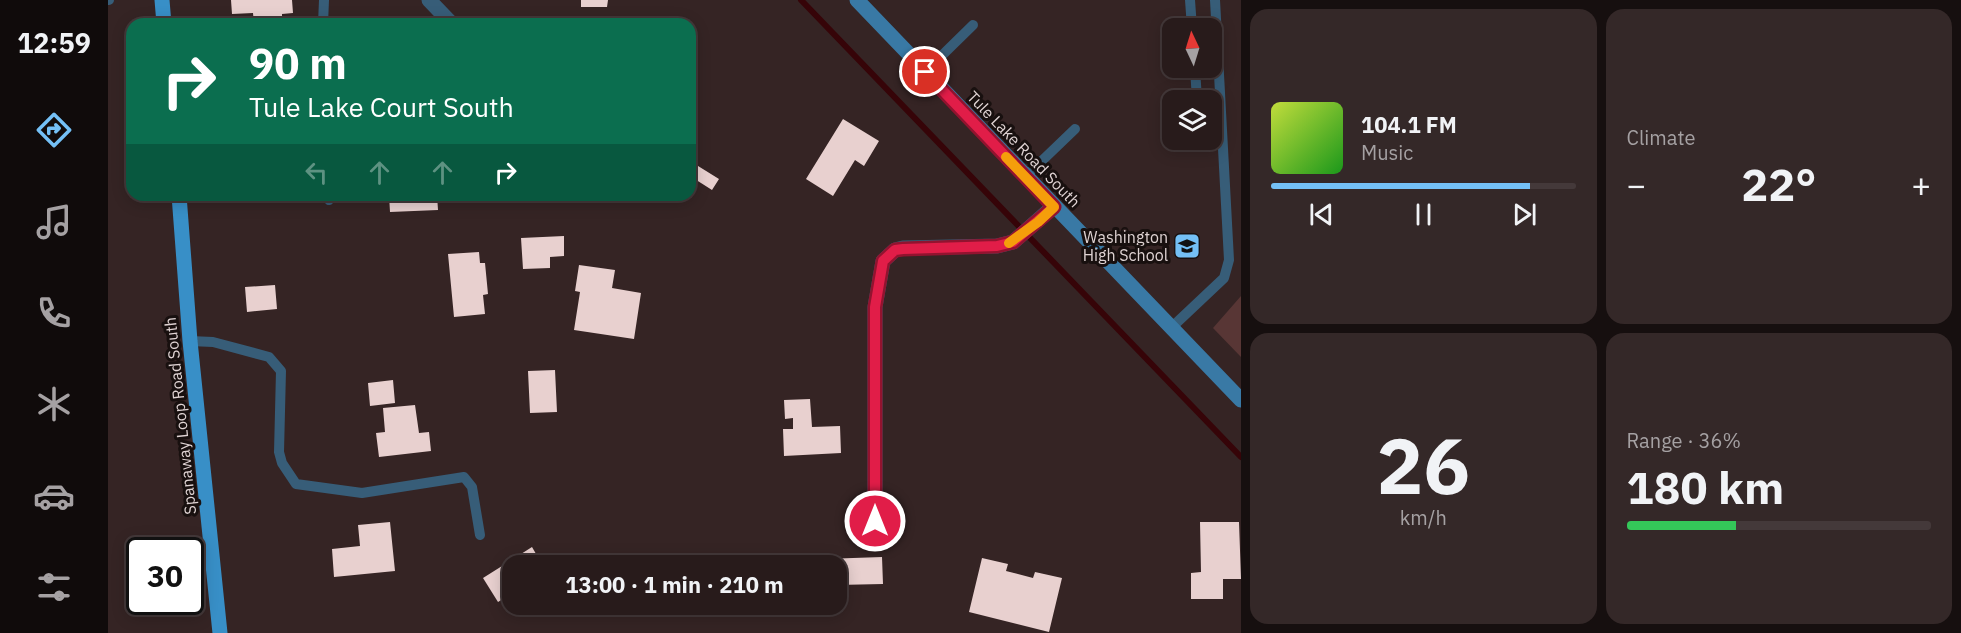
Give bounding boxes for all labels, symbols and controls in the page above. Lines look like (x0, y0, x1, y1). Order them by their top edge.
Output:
north arrow (1162, 18, 1222, 78)
map controls (1162, 18, 1222, 150)
text: 12:59 (17, 25, 91, 60)
text: 90 m (249, 36, 347, 91)
icon: right (150, 42, 228, 120)
pin (899, 46, 950, 97)
icon: arrive (908, 55, 941, 88)
street label: Tule Lake Road South (963, 87, 1085, 211)
text: Tule Lake Court South (249, 89, 514, 124)
button: layers (1162, 90, 1222, 150)
icon: directions (33, 109, 75, 151)
text: 104.1 FM (1361, 110, 1457, 139)
text: Climate (1627, 124, 1695, 151)
text: Music (1361, 139, 1413, 166)
text: 22° (1741, 155, 1816, 213)
icon: left (300, 156, 333, 189)
icon: ahead (363, 156, 396, 189)
icon: ahead (426, 156, 459, 189)
icon: right (489, 156, 522, 189)
text: − (1627, 163, 1646, 206)
text: + (1911, 163, 1931, 206)
icon: previous (1305, 198, 1338, 231)
icon: pause (1407, 198, 1440, 231)
icon: next (1508, 198, 1541, 231)
icon: music (33, 201, 75, 243)
place label: Washington High School (1083, 227, 1168, 265)
school or university icon: Washington High School (1172, 231, 1202, 261)
icon: phone (33, 292, 75, 334)
street label: Spanaway Loop Road South (160, 316, 200, 516)
icon: climate (33, 383, 75, 425)
text: 26 (1376, 414, 1470, 515)
text: Range · 36% (1627, 427, 1741, 454)
text: 180 km (1627, 458, 1784, 516)
icon: car (33, 475, 75, 517)
position arrow (843, 489, 907, 553)
text: km/h (1400, 504, 1447, 531)
speed limit sign: 30 (126, 537, 204, 615)
icon: filters (33, 566, 75, 608)
text: 13:00 · 1 min · 210 m (565, 570, 784, 599)

